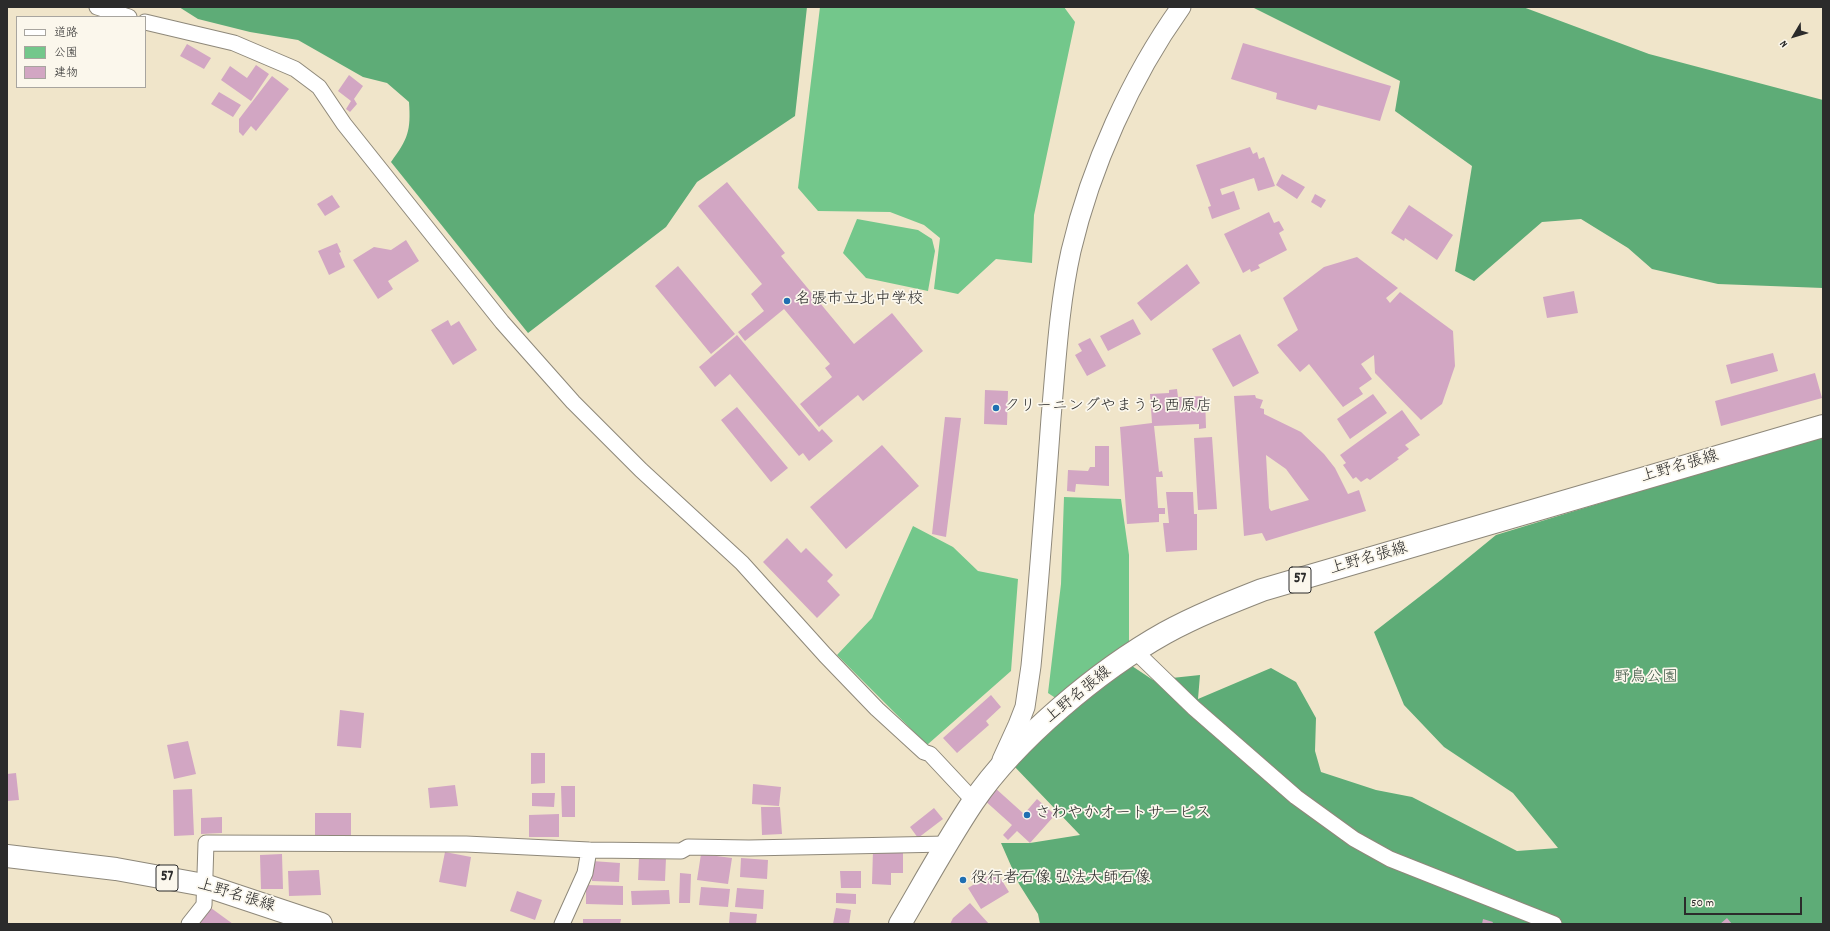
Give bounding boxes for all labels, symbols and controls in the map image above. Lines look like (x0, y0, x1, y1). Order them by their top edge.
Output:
legend (16, 16, 146, 88)
north arrow (1774, 16, 1814, 56)
text: 道路 (54, 25, 78, 42)
text: N (1777, 36, 1793, 50)
text: 公園 (54, 45, 78, 62)
text: 建物 (54, 65, 78, 82)
place label: 名張市立北中学校 (795, 291, 923, 311)
marker: 名張市立北中学校 (782, 296, 792, 306)
place label: クリーニングやまうち西原店 (1004, 398, 1212, 418)
marker: クリーニングやまうち西原店 (991, 403, 1001, 413)
street label: 上野名張線 (1639, 448, 1721, 488)
street label: 上野名張線 (1328, 540, 1410, 580)
road number: 57 (1289, 567, 1311, 593)
street label: 上野名張線 (1042, 663, 1116, 729)
park label: 野鳥公園 (1614, 669, 1678, 689)
place label: さわやかオートサービス (1035, 805, 1211, 825)
marker: さわやかオートサービス (1022, 810, 1032, 820)
road number: 57 (156, 865, 178, 891)
place label: 役行者石像 弘法大師石像 (971, 870, 1151, 890)
marker: 役行者石像 弘法大師石像 (958, 875, 968, 885)
street label: 上野名張線 (195, 876, 277, 918)
scale bar (1686, 889, 1804, 915)
text: 50 m (1691, 895, 1714, 912)

